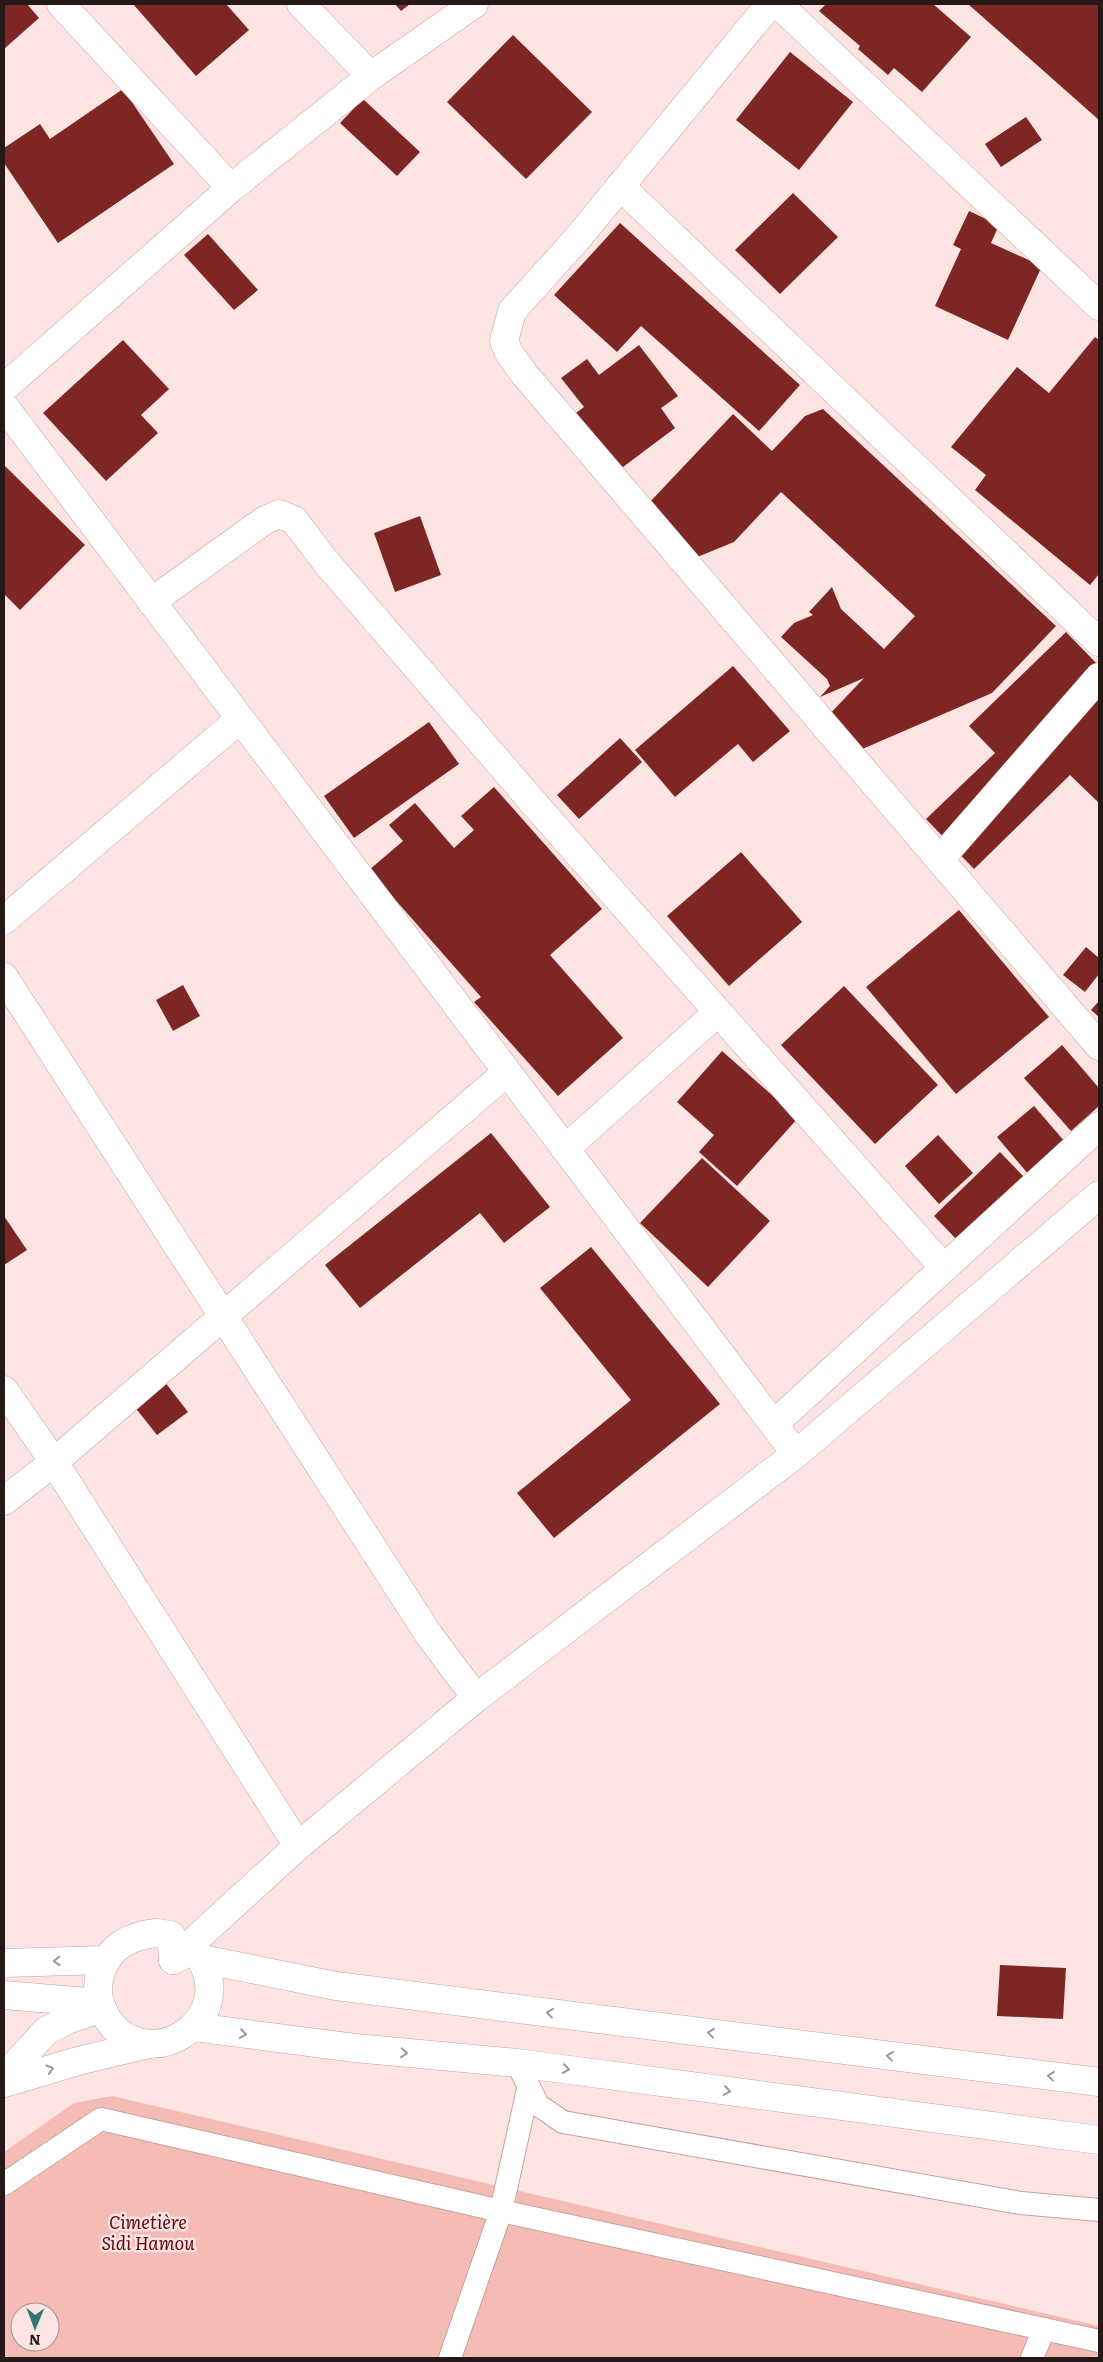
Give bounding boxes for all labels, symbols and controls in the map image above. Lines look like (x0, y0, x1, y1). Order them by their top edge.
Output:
one-way arrow (53, 1956, 60, 1966)
one-way arrow (546, 2008, 554, 2019)
one-way arrow (239, 2028, 247, 2039)
one-way arrow (707, 2028, 715, 2039)
one-way arrow (400, 2047, 408, 2058)
one-way arrow (885, 2051, 893, 2062)
one-way arrow (46, 2064, 54, 2074)
one-way arrow (561, 2064, 570, 2074)
one-way arrow (1047, 2071, 1055, 2082)
one-way arrow (723, 2085, 731, 2096)
park label: Cimetière Sidi Hamou (101, 2208, 195, 2256)
north arrow (10, 2302, 60, 2352)
text: N (28, 2331, 41, 2351)

